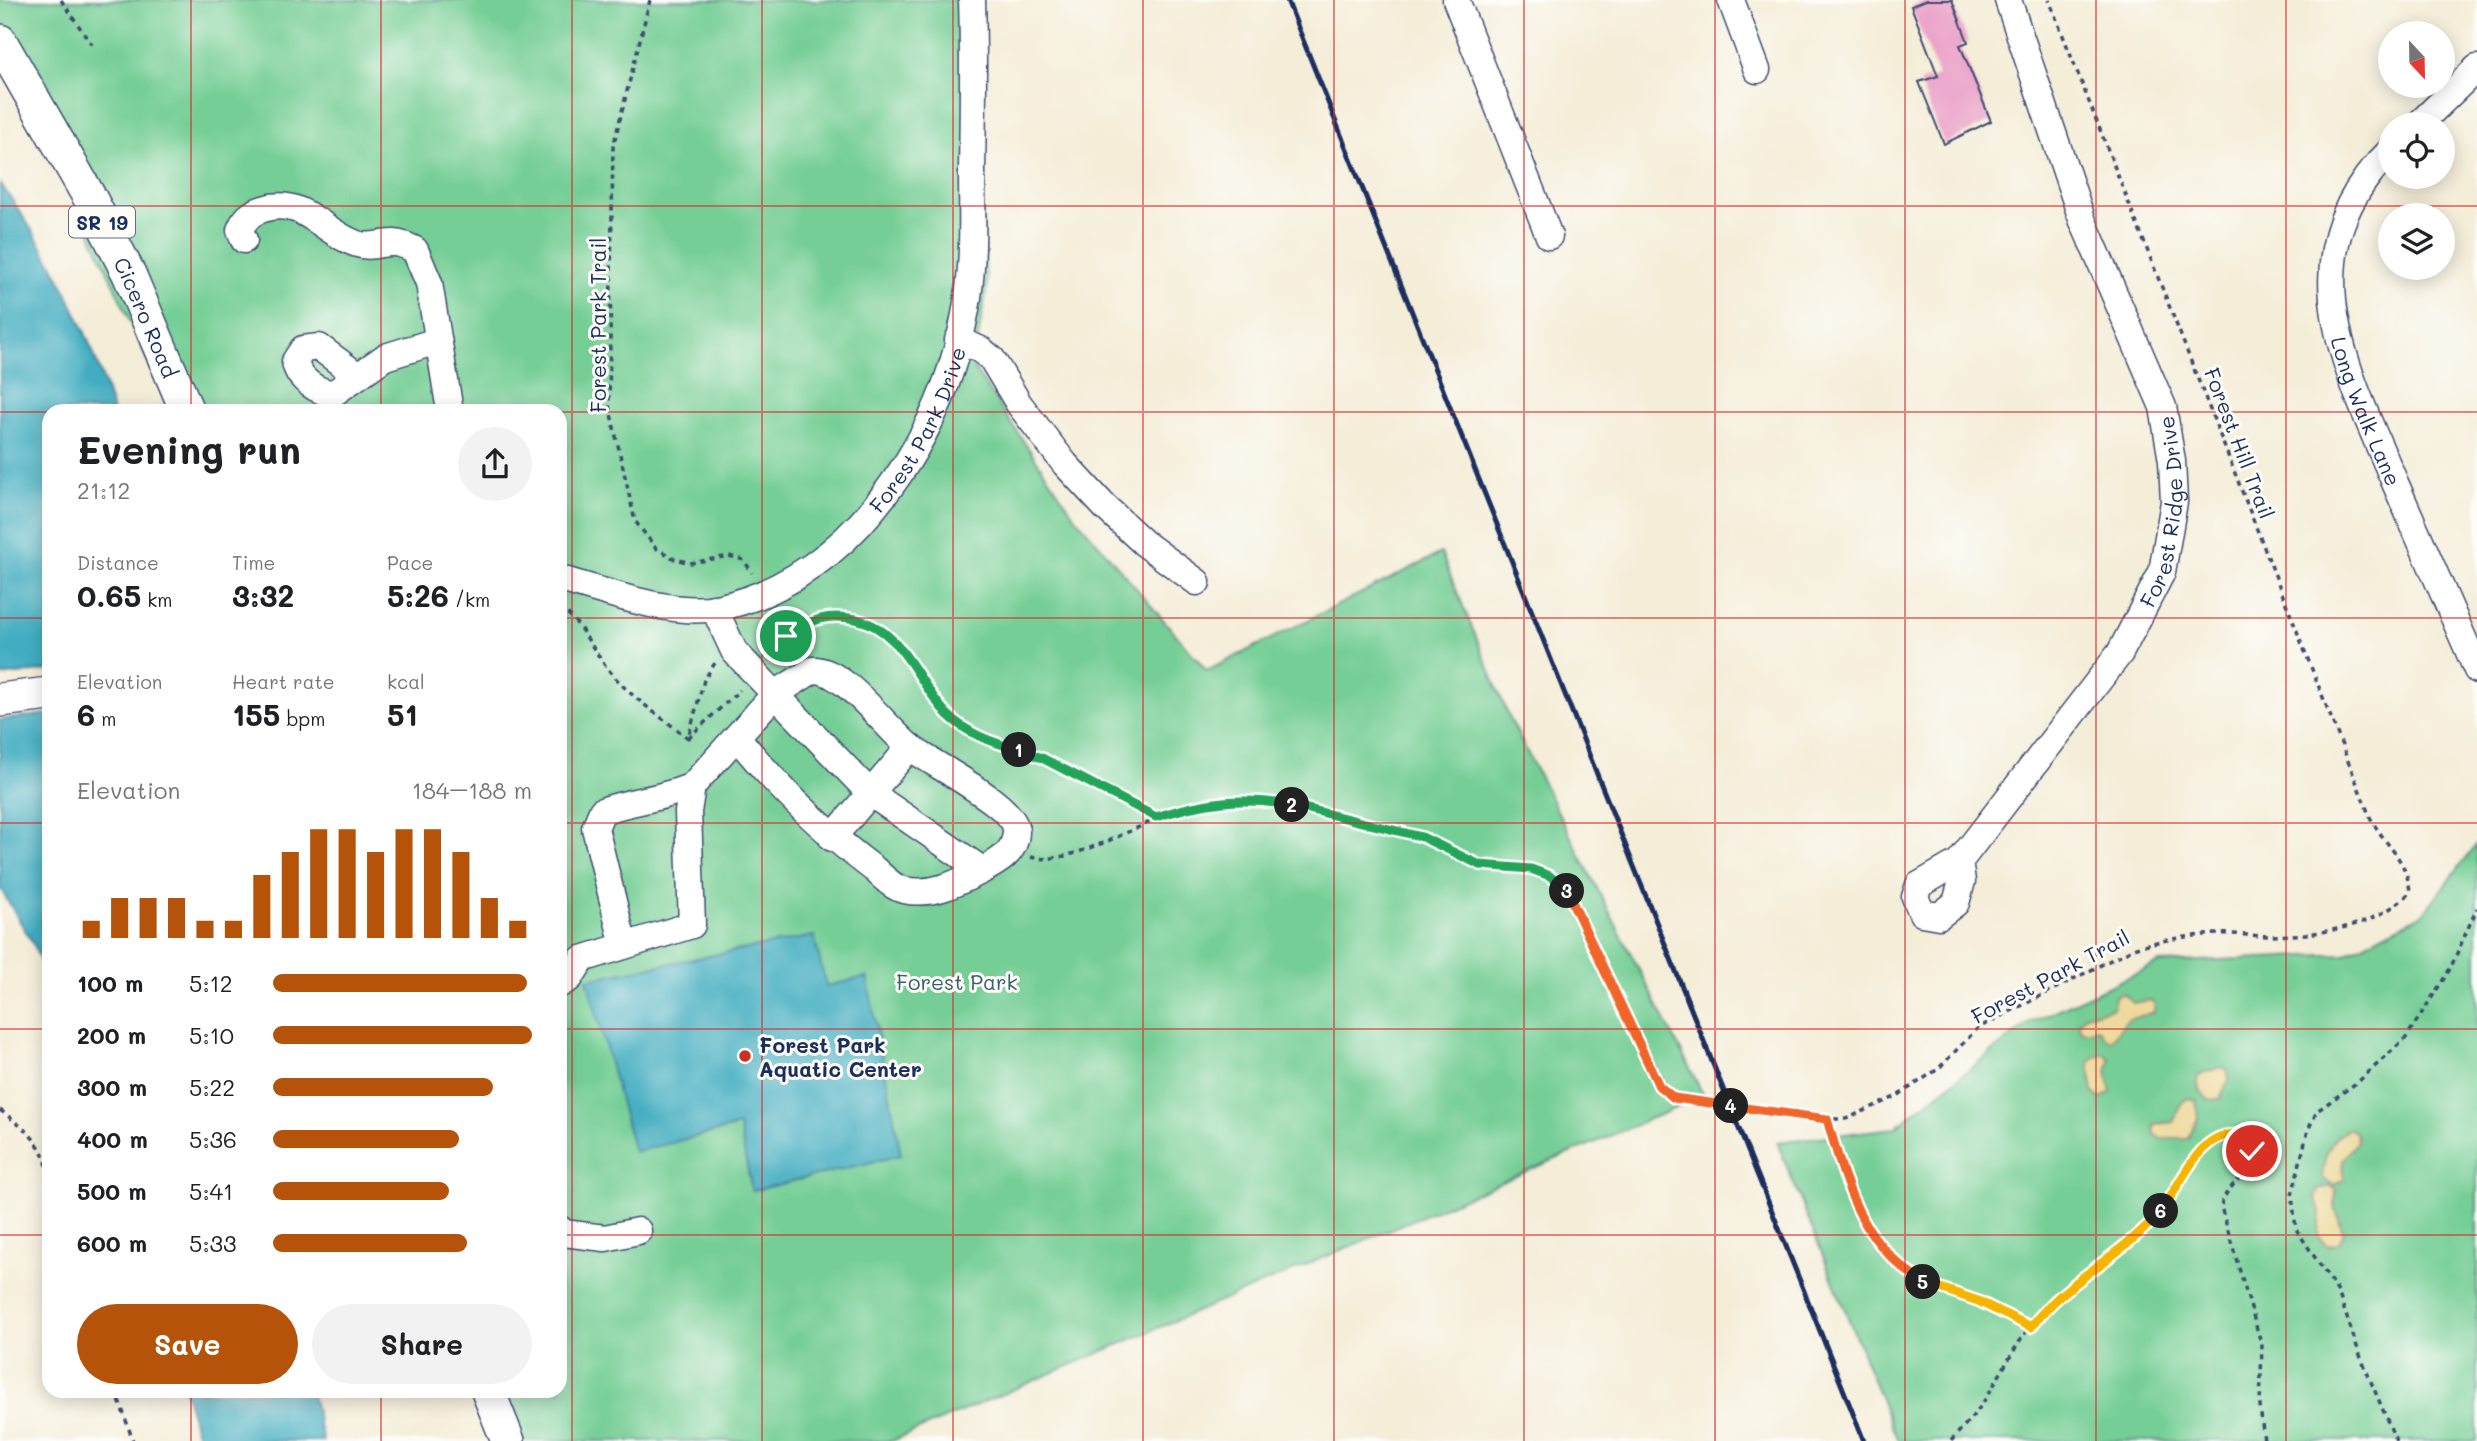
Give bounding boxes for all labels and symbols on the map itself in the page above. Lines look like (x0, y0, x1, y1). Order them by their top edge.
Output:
north arrow (2378, 21, 2455, 98)
road number: SR 19 (69, 206, 135, 238)
street label: Forest Park Trail (584, 237, 611, 413)
street label: Cicero Road (109, 252, 185, 382)
street label: Long Walk Lane (2326, 334, 2408, 489)
street label: Forest Park Drive (862, 344, 970, 518)
street label: Forest Hill Trail (2199, 364, 2281, 522)
street label: Forest Ridge Drive (2133, 414, 2188, 611)
pin (756, 606, 816, 666)
pin: 1 (1002, 732, 1036, 768)
pin: 2 (1274, 788, 1310, 822)
pin: 3 (1550, 874, 1584, 908)
street label: Forest Park Trail (1966, 923, 2134, 1029)
park label: Forest Park (896, 968, 1018, 995)
place label: Forest Park Aquatic Center (759, 1031, 922, 1082)
marker: Forest Park Aquatic Center (737, 1048, 753, 1064)
pin: 4 (1714, 1088, 1748, 1124)
pin (2222, 1121, 2282, 1181)
pin: 6 (2144, 1194, 2178, 1228)
pin: 5 (1906, 1264, 1940, 1300)

